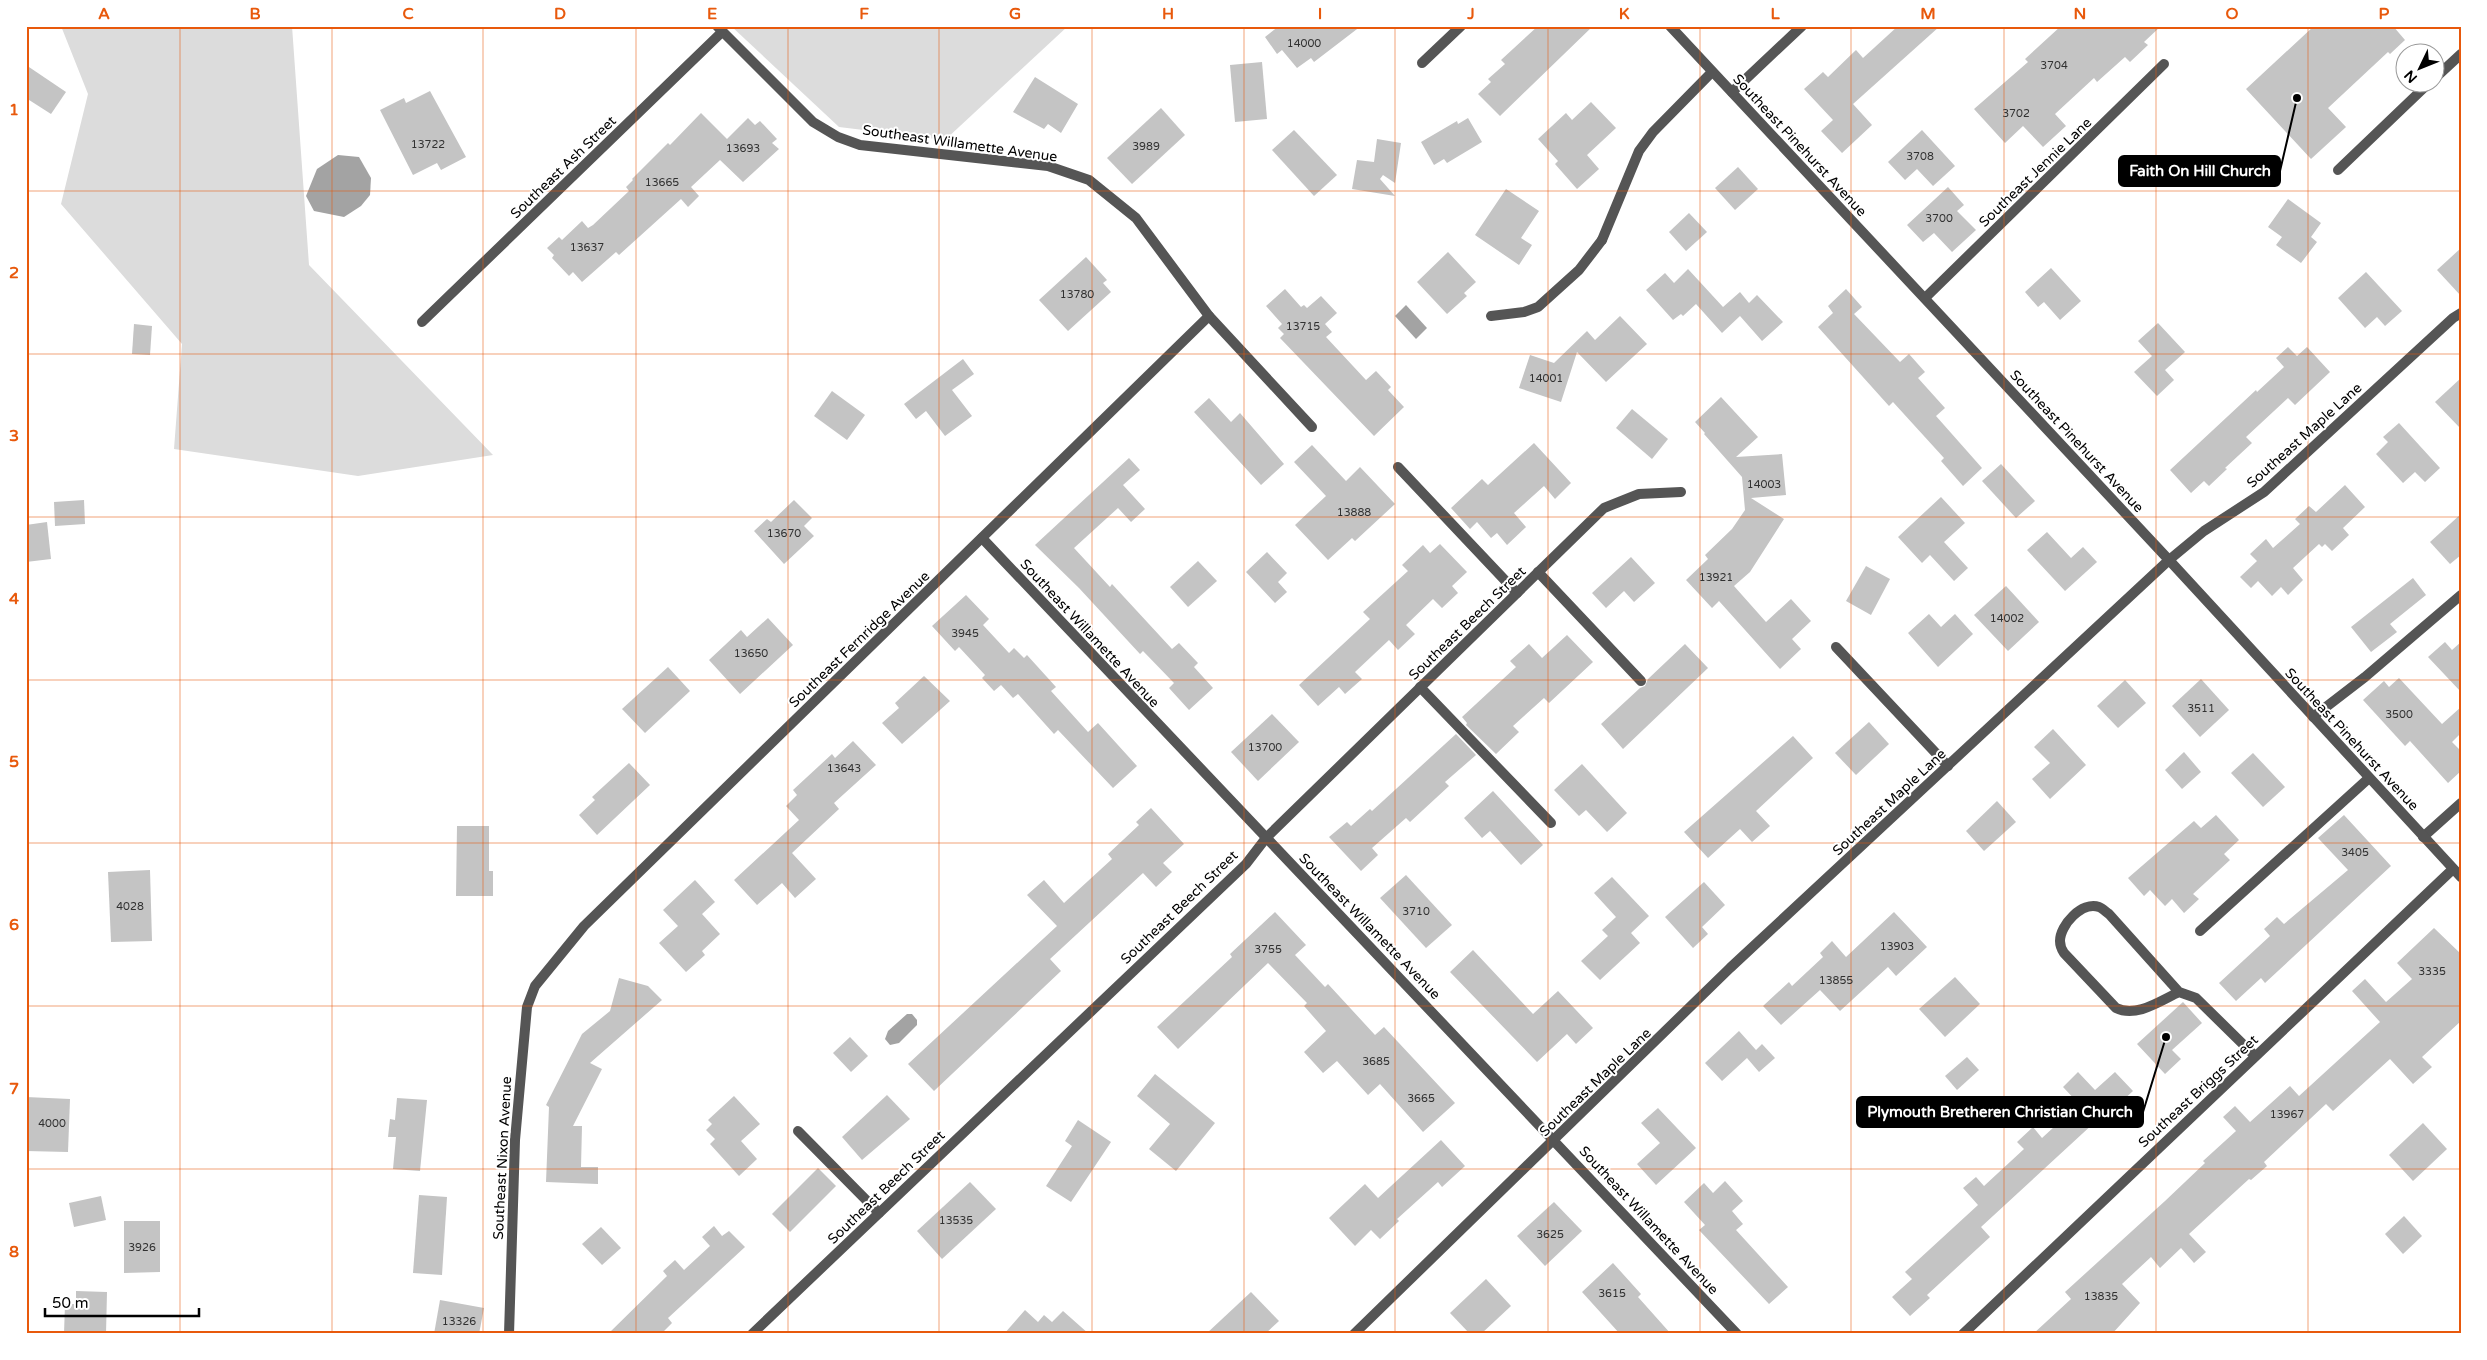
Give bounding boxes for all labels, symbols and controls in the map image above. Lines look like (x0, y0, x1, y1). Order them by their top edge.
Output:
text: A (98, 4, 110, 24)
text: B (249, 4, 261, 24)
text: C (402, 4, 414, 24)
text: D (554, 4, 566, 24)
text: E (707, 4, 717, 24)
text: F (859, 4, 869, 24)
text: G (1009, 4, 1021, 24)
text: H (1162, 4, 1174, 24)
text: I (1318, 4, 1322, 24)
text: J (1466, 4, 1475, 24)
text: K (1619, 4, 1630, 24)
text: L (1770, 4, 1780, 24)
text: M (1920, 4, 1936, 24)
text: N (2074, 4, 2086, 24)
text: O (2226, 4, 2239, 24)
text: P (2379, 4, 2390, 24)
house number: 14000 (1287, 37, 1321, 50)
north arrow (2394, 42, 2444, 92)
house number: 3704 (2040, 59, 2068, 72)
text: N (2401, 67, 2421, 86)
street label: Southeast Pinehurst Avenue (1729, 71, 1870, 220)
text: 1 (9, 100, 19, 120)
house number: 3702 (2002, 107, 2030, 120)
street label: Southeast Ash Street (507, 112, 620, 222)
street label: Southeast Jennie Lane (1976, 114, 2095, 231)
street label: Southeast Willamette Avenue (862, 121, 1058, 166)
house number: 13722 (411, 138, 445, 151)
house number: 3989 (1132, 140, 1160, 153)
house number: 13693 (726, 142, 760, 155)
house number: 3708 (1906, 150, 1934, 163)
callout: Faith On Hill Church (2119, 156, 2280, 186)
text: Faith On Hill Church (2129, 162, 2271, 180)
house number: 13665 (645, 176, 679, 189)
house number: 3700 (1925, 212, 1953, 225)
house number: 13637 (570, 241, 604, 254)
text: 2 (9, 263, 19, 283)
house number: 13780 (1060, 288, 1094, 301)
house number: 13715 (1286, 320, 1320, 333)
street label: Southeast Pinehurst Avenue (2006, 367, 2147, 516)
house number: 14001 (1529, 372, 1563, 385)
street label: Southeast Maple Lane (2243, 379, 2365, 491)
text: 3 (9, 426, 19, 446)
house number: 14003 (1747, 478, 1781, 491)
house number: 13888 (1337, 506, 1371, 519)
house number: 13670 (767, 527, 801, 540)
street label: Southeast Willamette Avenue (1016, 556, 1163, 711)
street label: Southeast Beech Street (1405, 563, 1530, 684)
street label: Southeast Fernridge Avenue (785, 568, 933, 711)
house number: 13921 (1699, 571, 1733, 584)
text: 4 (9, 589, 19, 609)
house number: 14002 (1990, 612, 2024, 625)
house number: 3945 (951, 627, 979, 640)
house number: 13650 (734, 647, 768, 660)
street label: Southeast Pinehurst Avenue (2281, 665, 2422, 814)
house number: 3511 (2187, 702, 2215, 715)
house number: 3500 (2385, 708, 2413, 721)
house number: 13700 (1248, 741, 1282, 754)
street label: Southeast Maple Lane (1829, 745, 1950, 859)
text: 5 (9, 752, 19, 772)
house number: 13643 (827, 762, 861, 775)
house number: 3405 (2341, 846, 2369, 859)
street label: Southeast Beech Street (1117, 847, 1242, 968)
street label: Southeast Willamette Avenue (1295, 850, 1444, 1003)
house number: 4028 (116, 900, 144, 913)
house number: 3710 (1402, 905, 1430, 918)
text: 6 (9, 915, 19, 935)
house number: 13903 (1880, 940, 1914, 953)
house number: 3755 (1254, 943, 1282, 956)
house number: 3335 (2418, 965, 2446, 978)
house number: 13855 (1819, 974, 1853, 987)
street label: Southeast Maple Lane (1536, 1025, 1655, 1140)
street label: Southeast Briggs Street (2135, 1031, 2262, 1151)
house number: 3685 (1362, 1055, 1390, 1068)
street label: Southeast Nixon Avenue (490, 1076, 515, 1240)
text: 7 (9, 1079, 19, 1099)
house number: 3665 (1407, 1092, 1435, 1105)
callout: Plymouth Bretheren Christian Church (1857, 1097, 2143, 1127)
text: Plymouth Bretheren Christian Church (1867, 1103, 2133, 1122)
house number: 13967 (2270, 1108, 2304, 1121)
house number: 4000 (38, 1117, 66, 1130)
street label: Southeast Beech Street (824, 1127, 949, 1248)
street label: Southeast Willamette Avenue (1575, 1143, 1722, 1298)
house number: 13535 (939, 1214, 973, 1227)
house number: 3625 (1536, 1228, 1564, 1241)
house number: 3926 (128, 1241, 156, 1254)
text: 8 (9, 1242, 19, 1262)
scale bar (45, 1285, 199, 1317)
house number: 3615 (1598, 1287, 1626, 1300)
house number: 13835 (2084, 1290, 2118, 1303)
text: 50 m (52, 1294, 89, 1312)
house number: 13326 (442, 1315, 476, 1328)

